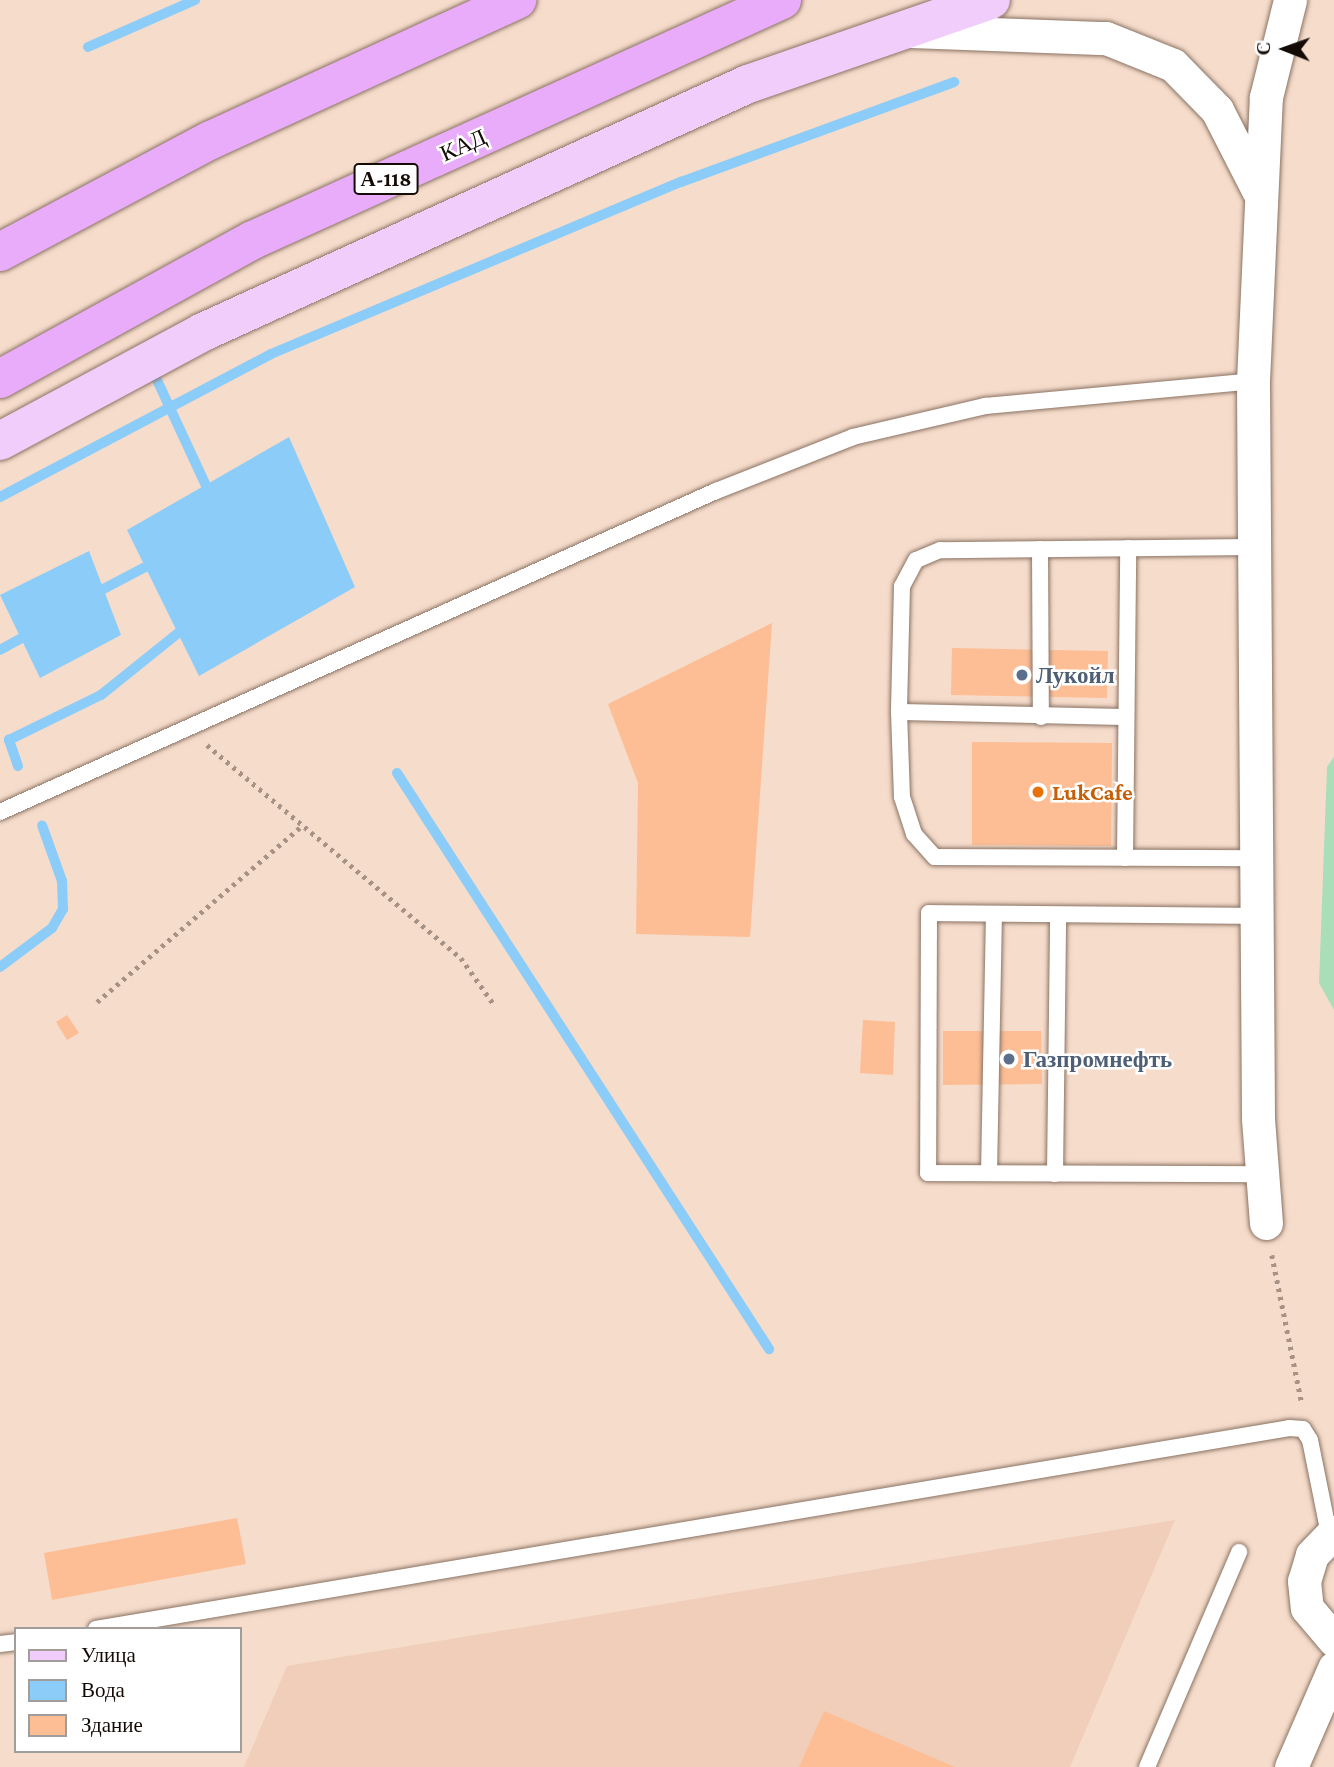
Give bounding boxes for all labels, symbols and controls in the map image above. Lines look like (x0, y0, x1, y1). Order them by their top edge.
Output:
north arrow (1250, 14, 1320, 84)
text: С (1253, 42, 1274, 56)
street label: КАД (436, 123, 490, 167)
road number: А-118 (353, 162, 419, 196)
place label: Лукойл (1036, 661, 1115, 689)
marker: Лукойл (1014, 667, 1030, 683)
place label: LukCafe (1052, 778, 1133, 806)
marker: LukCafe (1030, 784, 1046, 800)
place label: Газпромнефть (1023, 1045, 1172, 1073)
marker: Газпромнефть (1001, 1051, 1017, 1067)
legend (14, 1627, 242, 1753)
text: Улица (81, 1643, 136, 1667)
text: Вода (81, 1678, 125, 1702)
text: Здание (81, 1713, 143, 1737)

